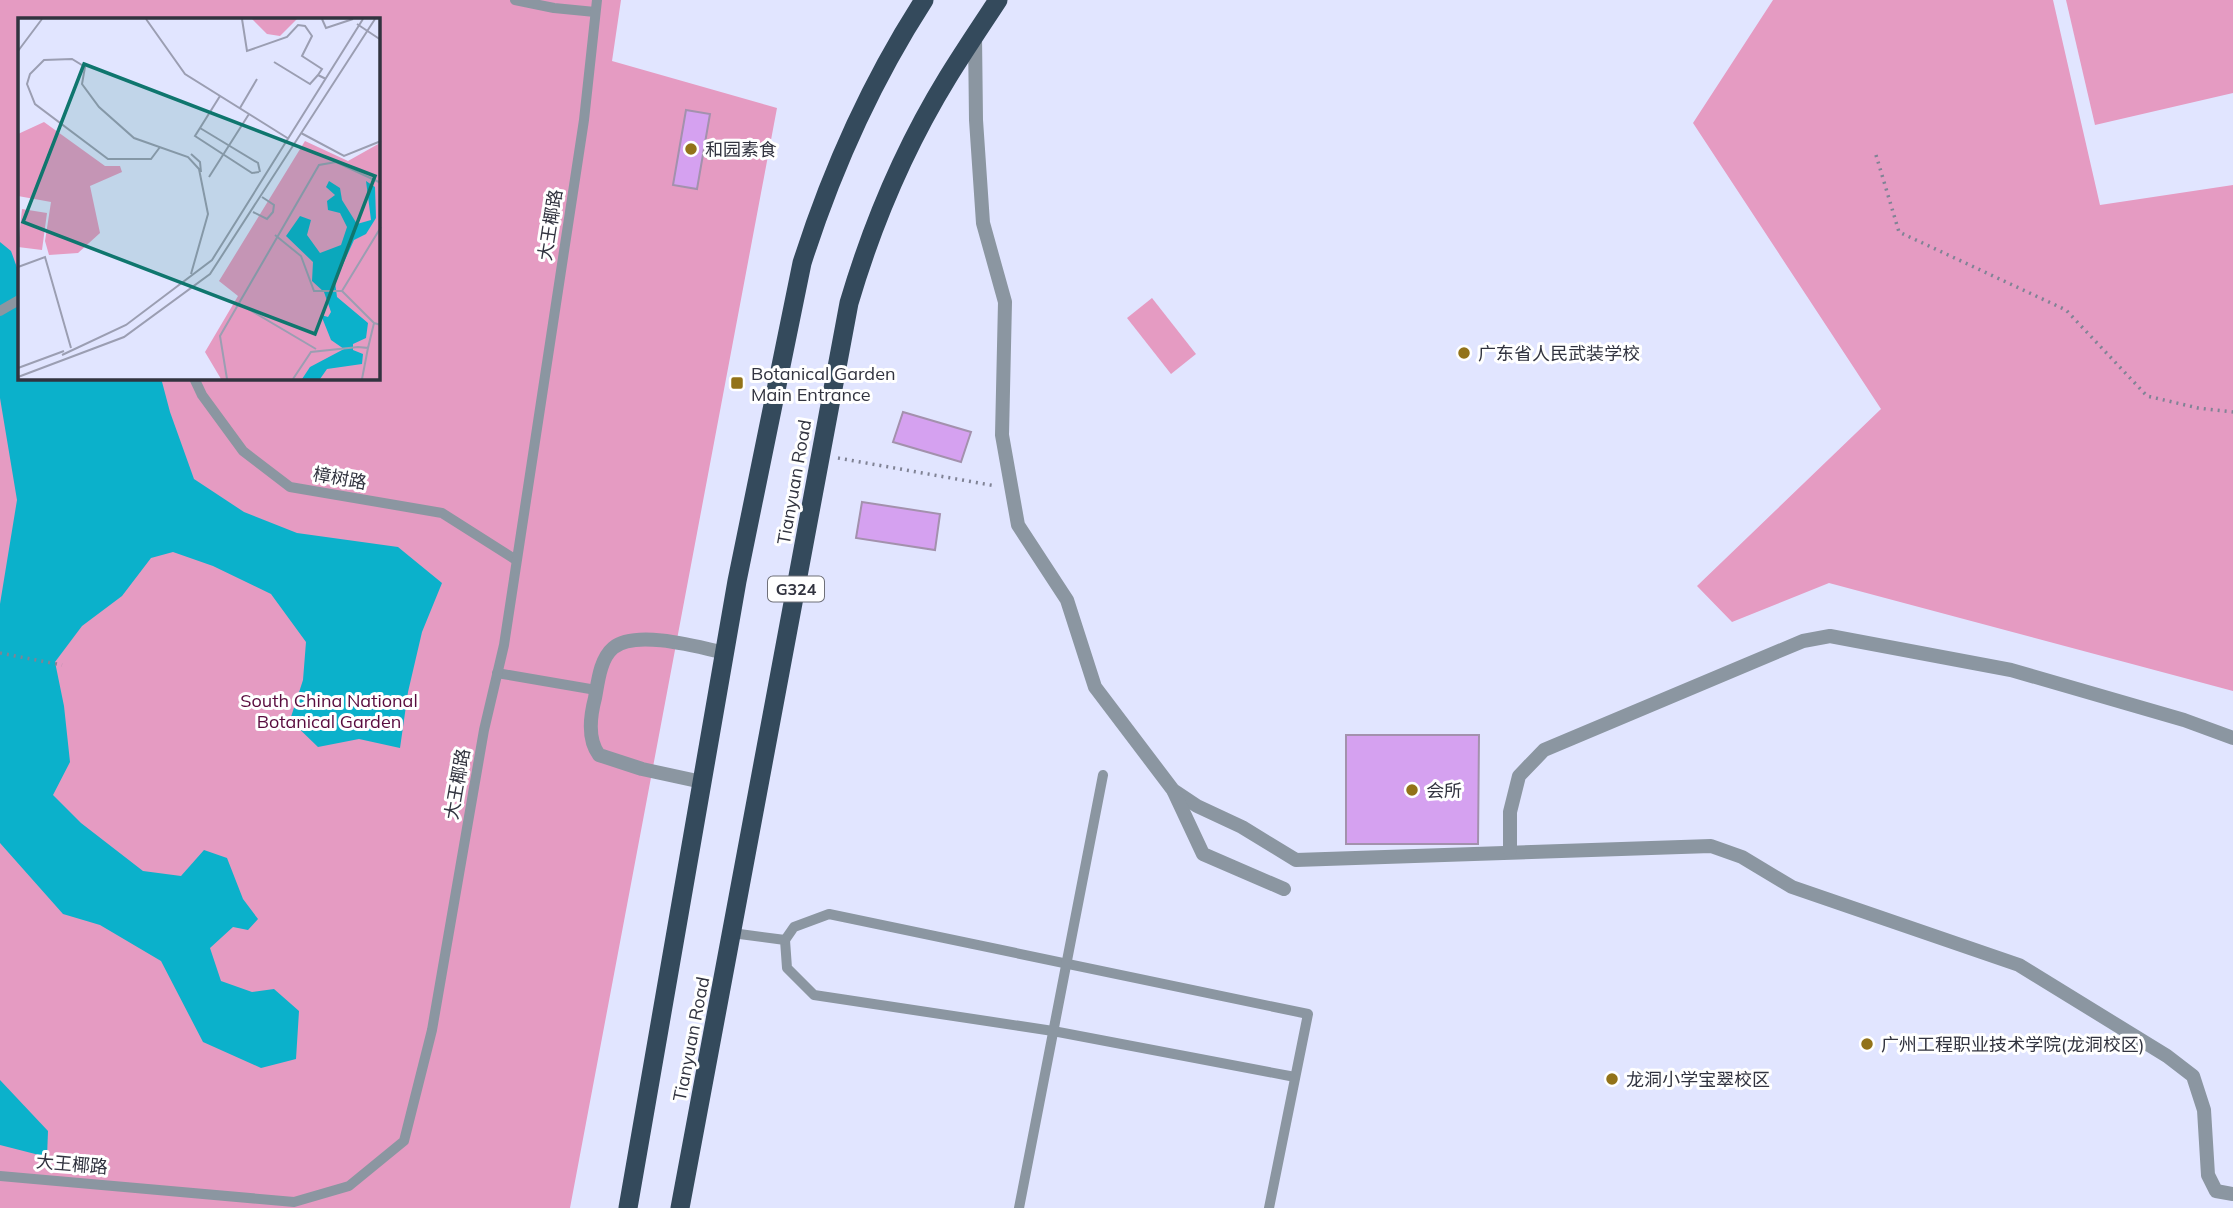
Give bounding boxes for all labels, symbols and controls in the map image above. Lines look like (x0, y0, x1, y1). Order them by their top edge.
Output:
inset map (18, 18, 380, 380)
place label: 和园素食 (705, 138, 777, 161)
marker: 和园素食 (683, 141, 699, 157)
street label: 大王椰路 (533, 188, 567, 262)
place label: 广东省人民武装学校 (1478, 342, 1640, 365)
marker: 广东省人民武装学校 (1456, 345, 1472, 361)
place label: Botanical Garden Main Entrance (751, 362, 896, 406)
marker: Botanical Garden Main Entrance (729, 375, 745, 391)
street label: Tianyuan Road (772, 418, 816, 546)
street label: 樟树路 (311, 462, 369, 494)
road number: G324 (768, 576, 824, 602)
park label: South China National Botanical Garden (240, 689, 418, 733)
street label: 大王椰路 (439, 747, 475, 821)
place label: 会所 (1426, 779, 1462, 802)
marker: 会所 (1404, 782, 1420, 798)
street label: Tianyuan Road (668, 975, 714, 1103)
place label: 广州工程职业技术学院(龙洞校区) (1881, 1033, 2144, 1056)
marker: 广州工程职业技术学院(龙洞校区) (1859, 1036, 1875, 1052)
place label: 龙洞小学宝翠校区 (1626, 1068, 1770, 1091)
marker: 龙洞小学宝翠校区 (1604, 1071, 1620, 1087)
street label: 大王椰路 (35, 1149, 109, 1179)

